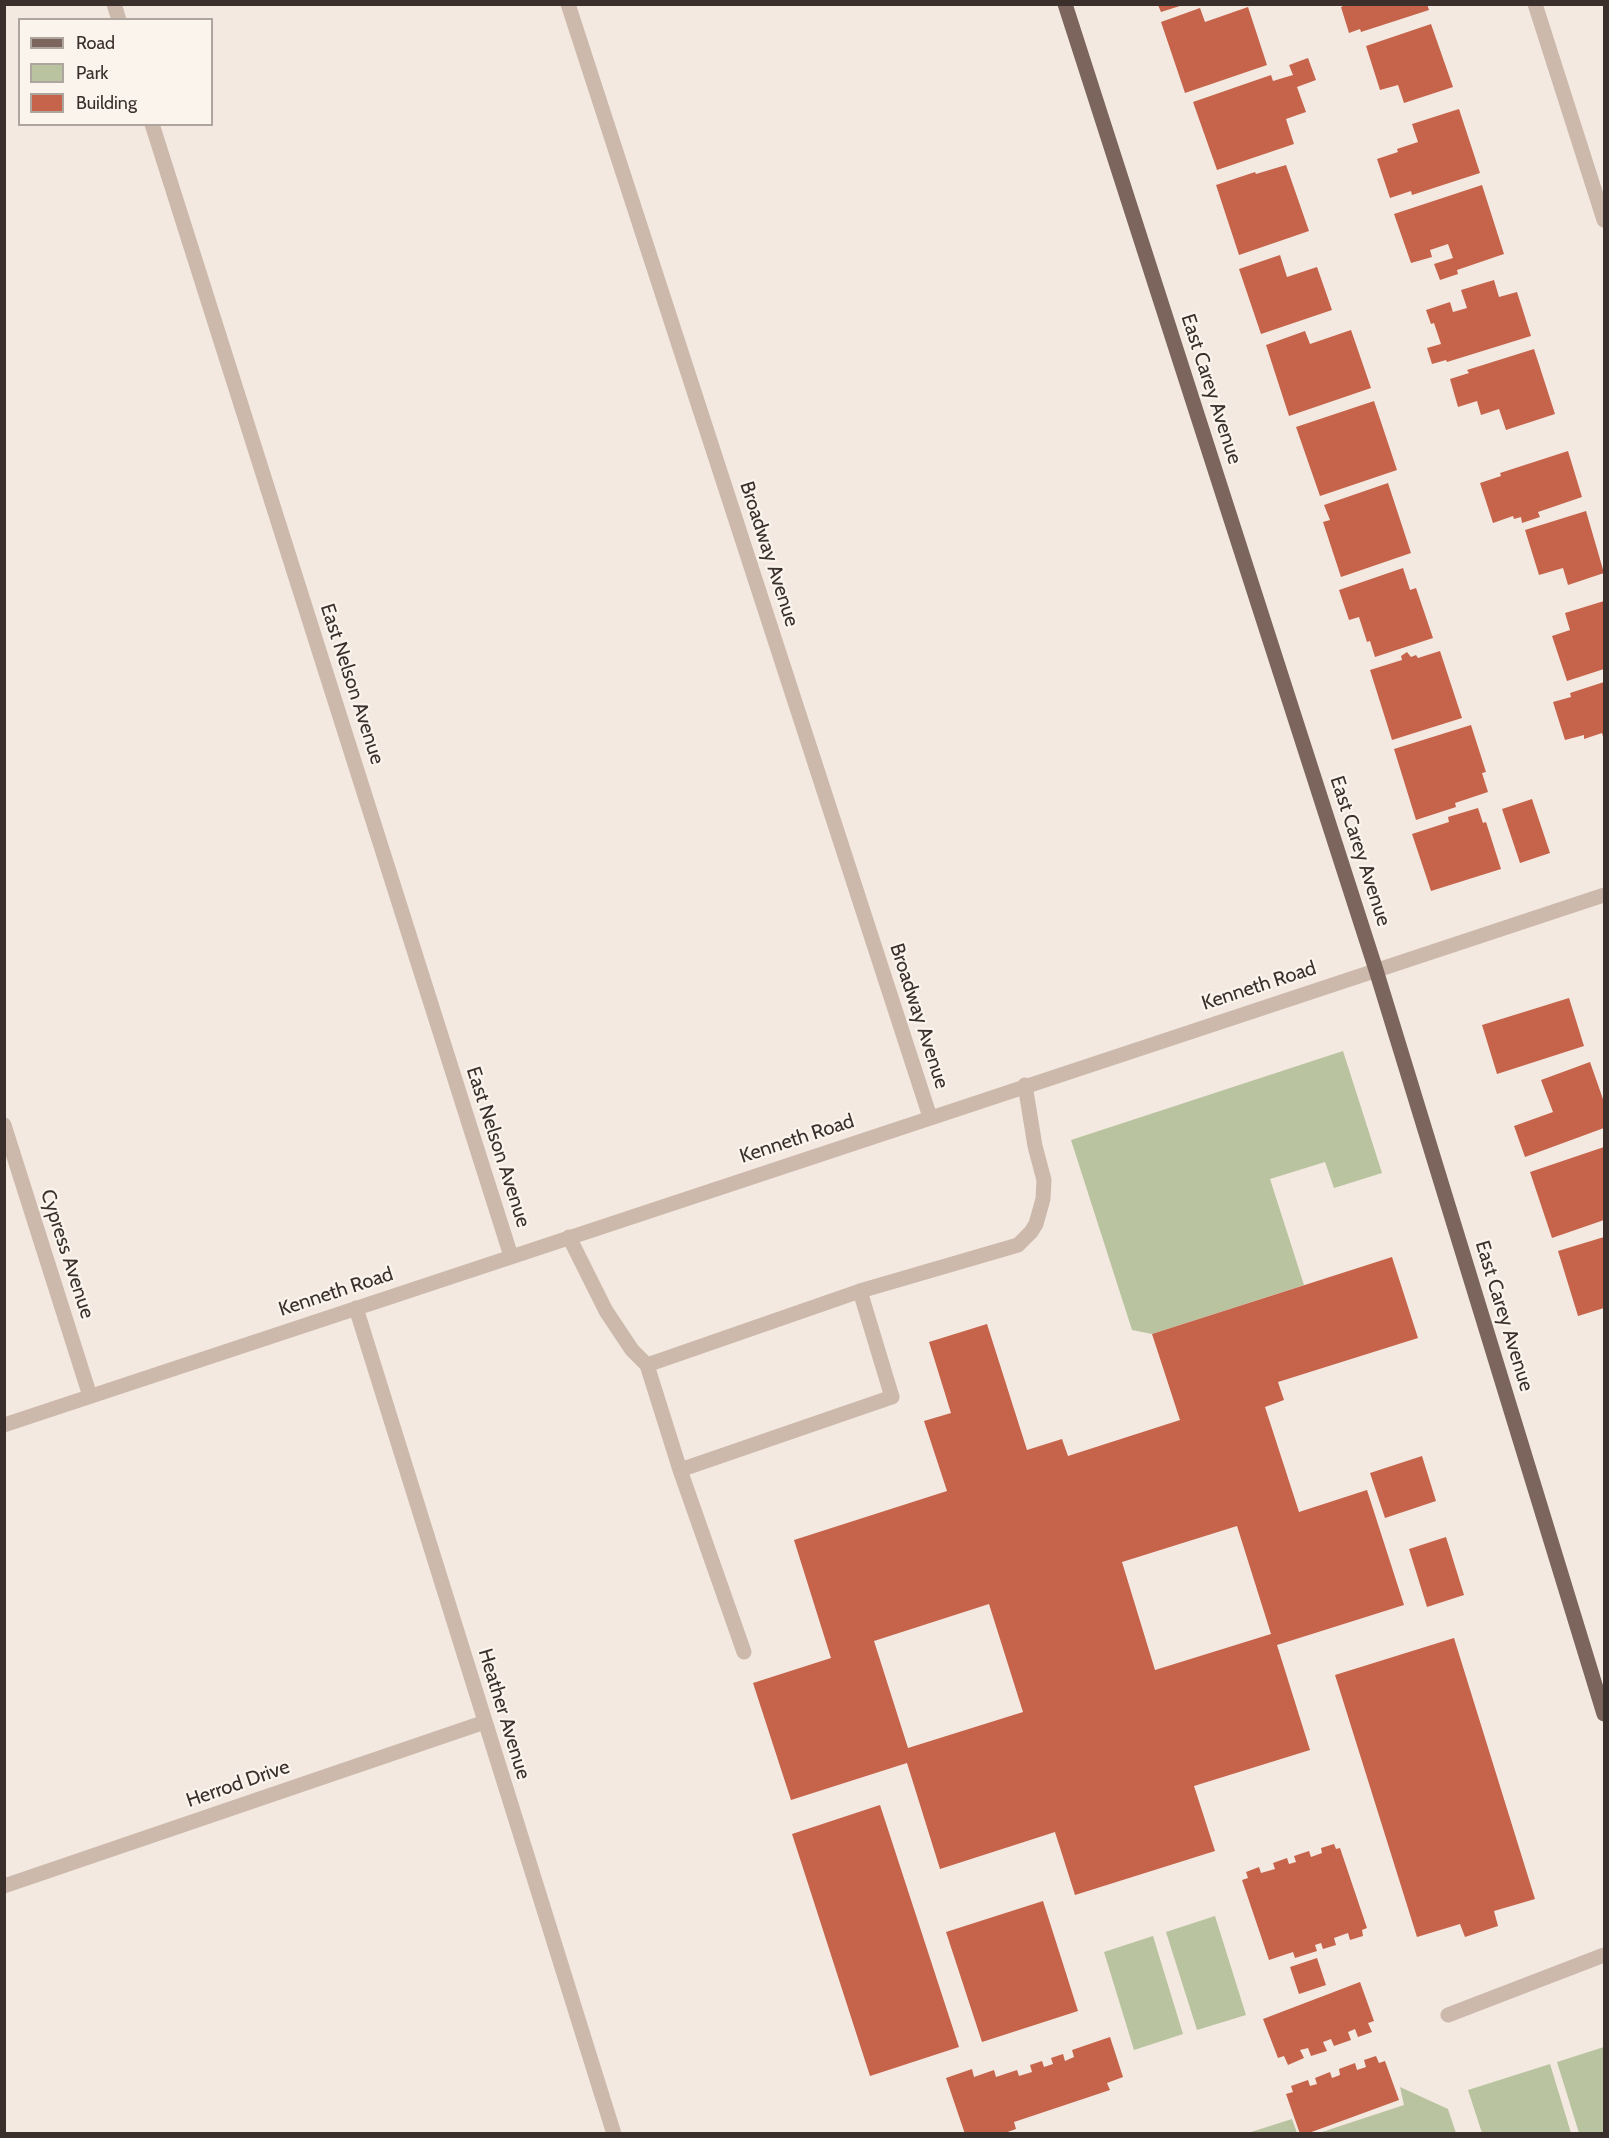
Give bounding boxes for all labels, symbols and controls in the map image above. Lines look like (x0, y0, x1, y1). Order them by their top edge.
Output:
legend (18, 18, 213, 126)
text: Road (76, 32, 115, 54)
text: Park (76, 62, 108, 84)
text: Building (76, 92, 137, 114)
street label: East Carey Avenue (1175, 311, 1247, 467)
street label: Broadway Avenue (734, 478, 804, 630)
street label: East Nelson Avenue (315, 601, 389, 767)
street label: East Carey Avenue (1324, 773, 1396, 929)
street label: Broadway Avenue (884, 940, 954, 1092)
street label: Kenneth Road (1199, 956, 1319, 1016)
street label: East Nelson Avenue (461, 1064, 535, 1230)
street label: Kenneth Road (737, 1109, 857, 1169)
street label: Cypress Avenue (35, 1186, 99, 1322)
street label: East Carey Avenue (1470, 1238, 1538, 1394)
street label: Kenneth Road (276, 1262, 396, 1322)
street label: Heather Avenue (473, 1646, 535, 1782)
street label: Herrod Drive (183, 1755, 293, 1813)

